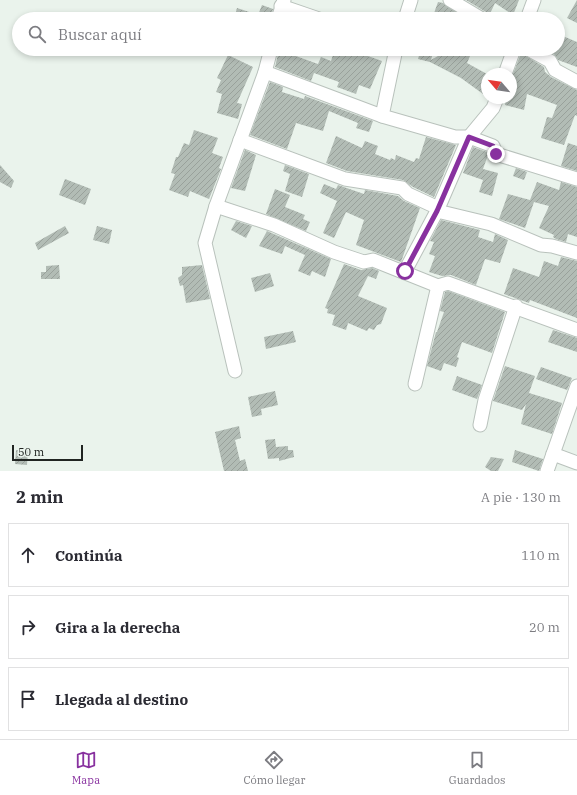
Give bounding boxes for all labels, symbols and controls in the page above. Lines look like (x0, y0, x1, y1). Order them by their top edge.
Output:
search box (12, 12, 565, 56)
icon: search (26, 23, 48, 45)
text: Buscar aquí (58, 25, 142, 44)
north arrow (481, 68, 517, 104)
route end (487, 145, 505, 163)
route start (396, 262, 414, 280)
scale bar (12, 443, 83, 462)
text: 50 m (18, 445, 44, 459)
text: 2 min (16, 486, 64, 508)
text: A pie · 130 m (481, 489, 561, 506)
icon: ahead (17, 544, 39, 566)
text: Continúa (55, 546, 122, 565)
text: 110 m (521, 547, 560, 564)
icon: right (17, 616, 39, 638)
text: Gira a la derecha (55, 618, 180, 637)
text: 20 m (529, 619, 560, 636)
icon: arrive (17, 688, 39, 710)
text: Llegada al destino (55, 690, 188, 709)
tab: Mapa (72, 749, 100, 787)
tab: Cómo llegar (244, 749, 305, 787)
tab: Guardados (449, 749, 505, 787)

